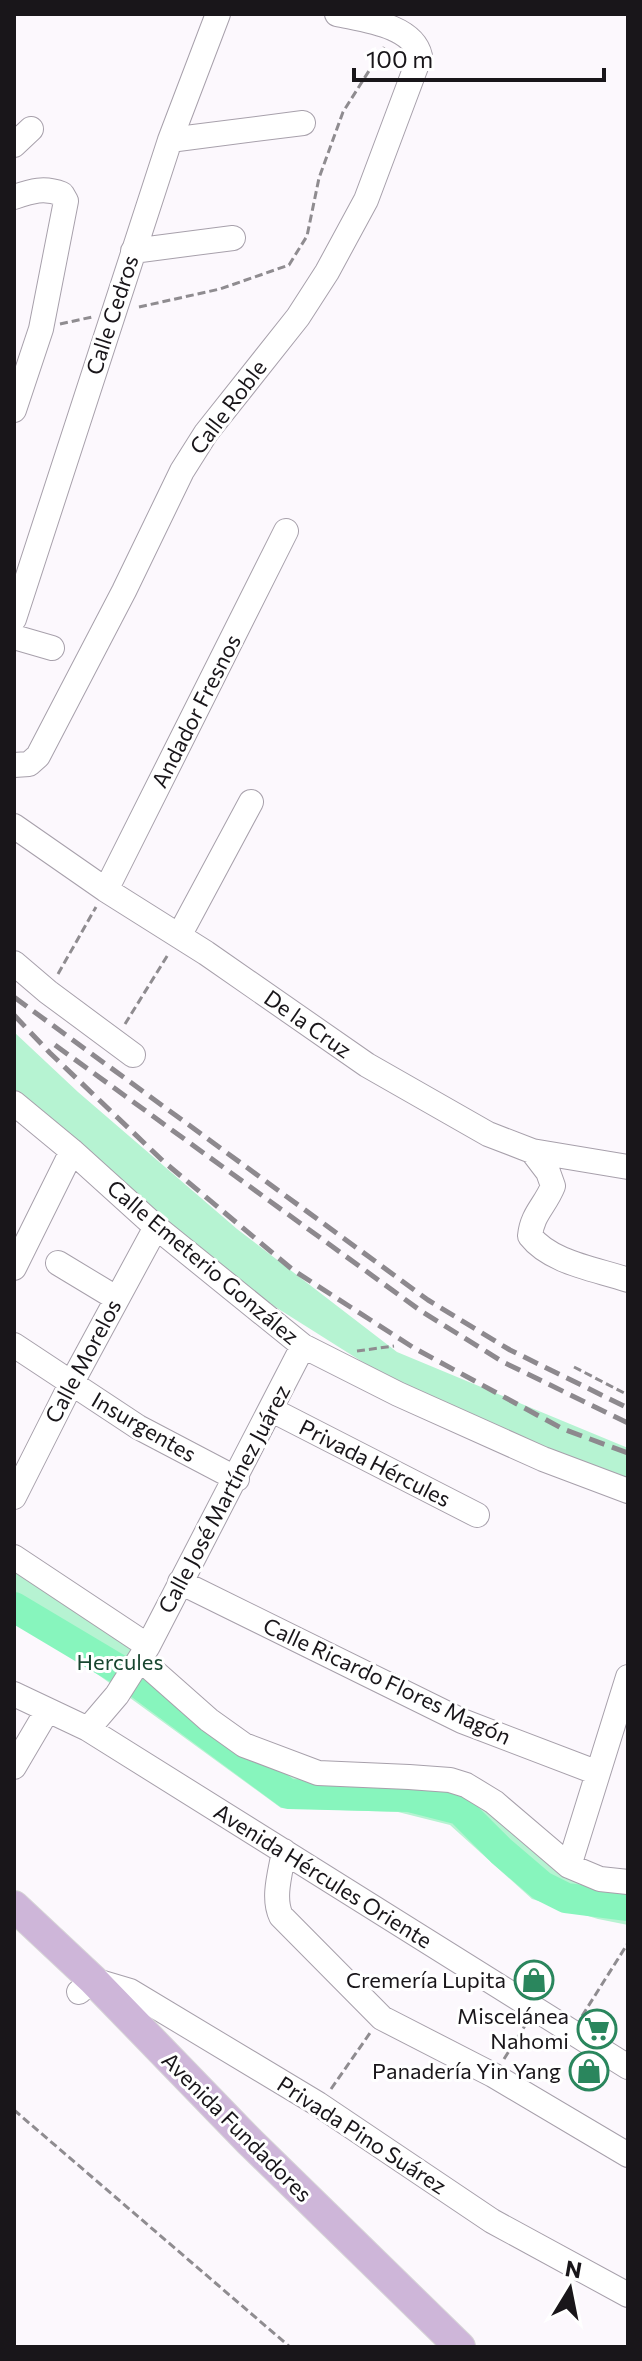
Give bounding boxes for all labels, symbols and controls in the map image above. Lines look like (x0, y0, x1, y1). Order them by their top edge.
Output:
scale bar (354, 32, 604, 82)
text: 100 m (366, 44, 433, 73)
street label: Calle Cedros (79, 252, 144, 378)
street label: Calle Roble (183, 354, 272, 459)
street label: Andador Fresnos (145, 629, 246, 792)
street label: De la Cruz (259, 984, 357, 1063)
street label: Calle Emeterio González (102, 1174, 305, 1350)
street label: Calle Morelos (39, 1294, 126, 1427)
street label: Calle José Martínez Juárez (152, 1380, 295, 1618)
street label: Insurgentes (87, 1386, 201, 1467)
street label: Privada Hércules (295, 1413, 455, 1512)
street label: Calle Ricardo Flores Magón (259, 1611, 515, 1750)
park label: Hercules (77, 1648, 163, 1675)
street label: Avenida Hércules Oriente (209, 1797, 437, 1954)
shop icon: Cremería Lupita (513, 1959, 555, 2001)
place label: Cremería Lupita (346, 1966, 506, 1993)
place label: Miscelánea Nahomi (457, 2002, 569, 2054)
supermarket icon: Miscelánea Nahomi (576, 2008, 618, 2050)
street label: Avenida Fundadores (157, 2046, 318, 2207)
shop icon: Panadería Yin Yang (568, 2050, 610, 2092)
place label: Panadería Yin Yang (372, 2057, 561, 2084)
street label: Privada Pino Suárez (273, 2070, 452, 2199)
north arrow (530, 2249, 610, 2329)
text: N (563, 2254, 584, 2284)

